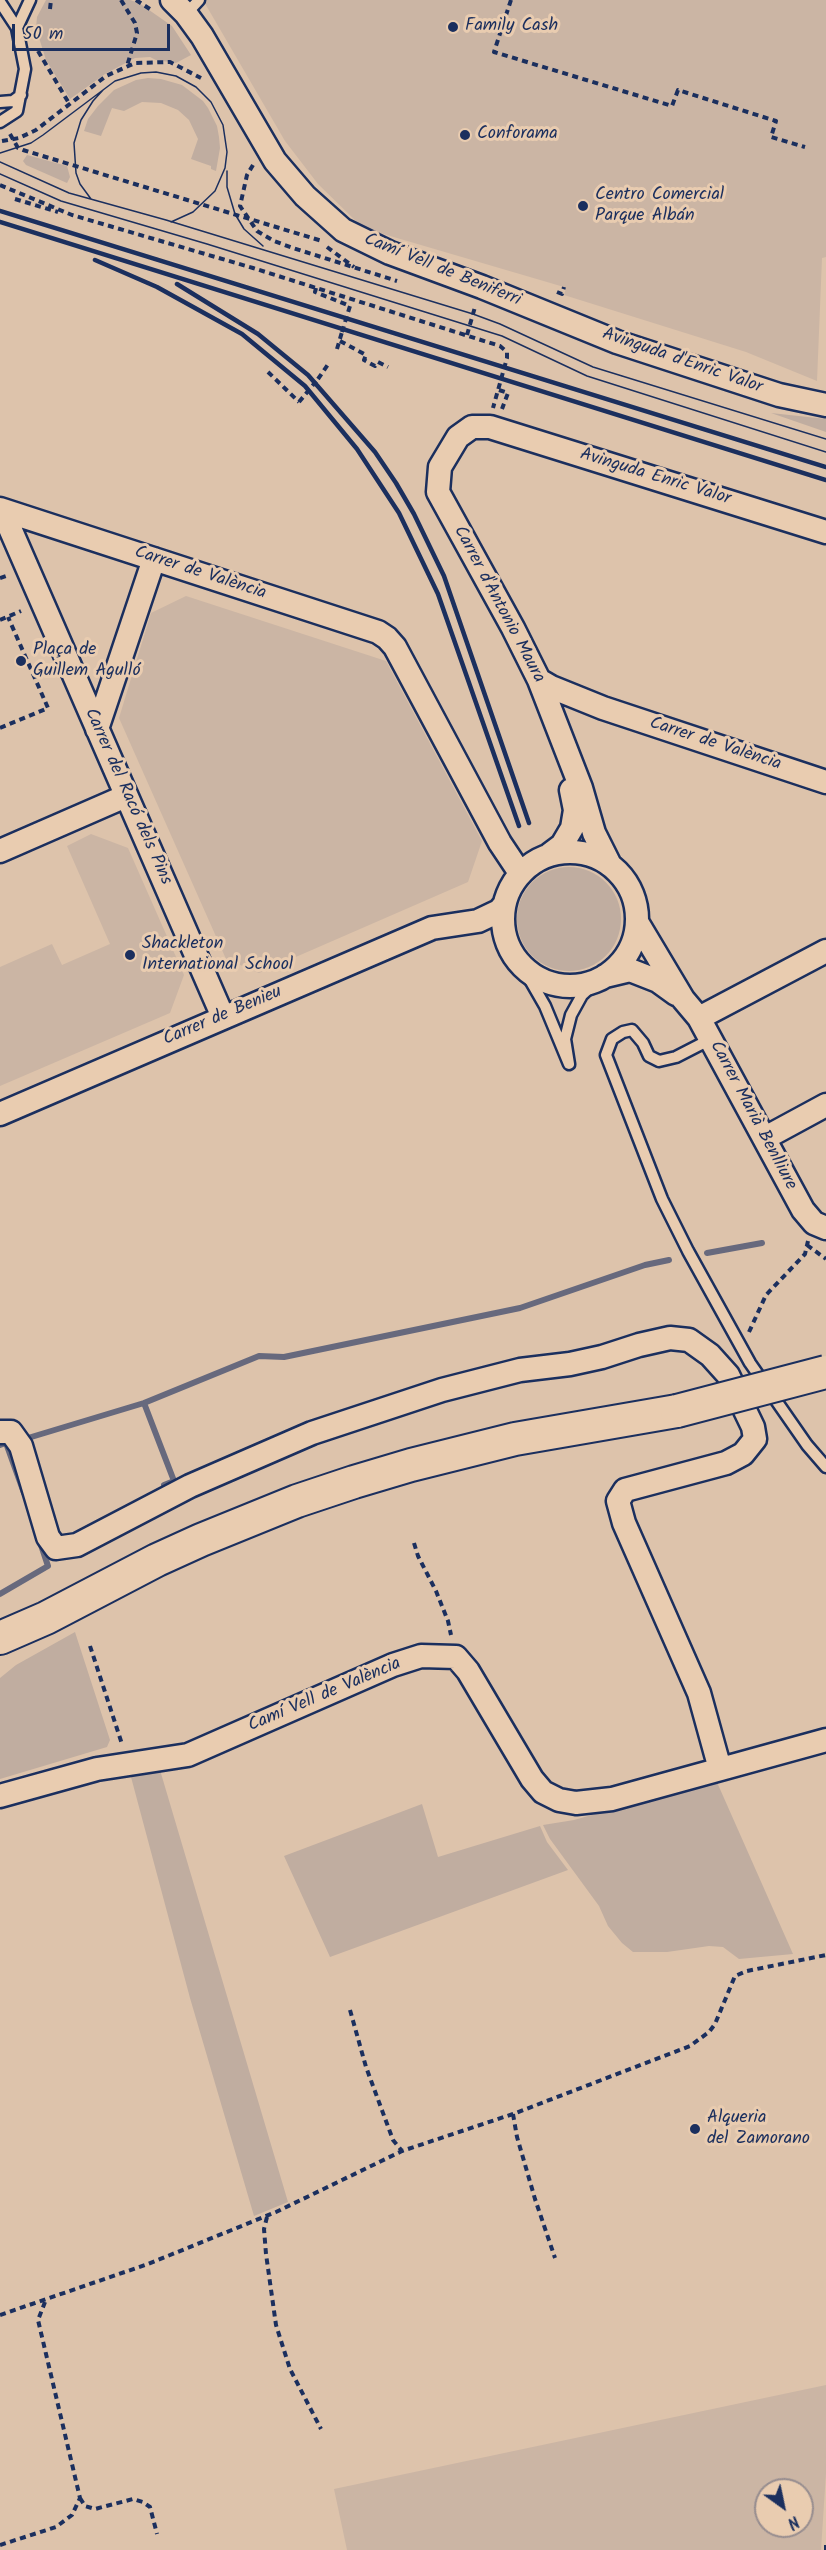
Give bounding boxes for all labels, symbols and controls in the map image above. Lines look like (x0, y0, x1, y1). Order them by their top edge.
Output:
scale bar (15, 12, 172, 50)
place label: Family Cash (465, 16, 558, 38)
text: 50 m (23, 20, 63, 49)
marker: Family Cash (446, 20, 460, 34)
place label: Conforama (477, 124, 558, 146)
marker: Conforama (458, 128, 472, 142)
place label: Centro Comercial Parque Albán (595, 185, 724, 228)
marker: Centro Comercial Parque Albán (576, 199, 590, 213)
street label: Camí Vell de Beniferri (360, 230, 524, 312)
street label: Avinguda d'Enric Valor (599, 324, 765, 400)
street label: Avinguda Enric Valor (577, 445, 733, 511)
street label: Carrer d'Antonio Maura (447, 523, 549, 687)
street label: Carrer de València (131, 543, 269, 605)
place label: Plaça de Guillem Agulló (33, 640, 141, 682)
marker: Plaça de Guillem Agulló (14, 654, 28, 668)
street label: Carrer del Racó dels Pins (78, 705, 176, 889)
street label: Carrer de València (646, 714, 784, 776)
place label: Shackleton International School (142, 934, 293, 976)
marker: Shackleton International School (123, 948, 137, 962)
street label: Carrer de Benieu (160, 982, 286, 1052)
street label: Carrer Marià Benlliure (703, 1038, 801, 1194)
street label: Camí Vell de València (245, 1654, 405, 1738)
place label: Alqueria del Zamorano (707, 2108, 810, 2150)
marker: Alqueria del Zamorano (688, 2122, 702, 2136)
north arrow (754, 2478, 814, 2538)
text: N (782, 2509, 804, 2535)

